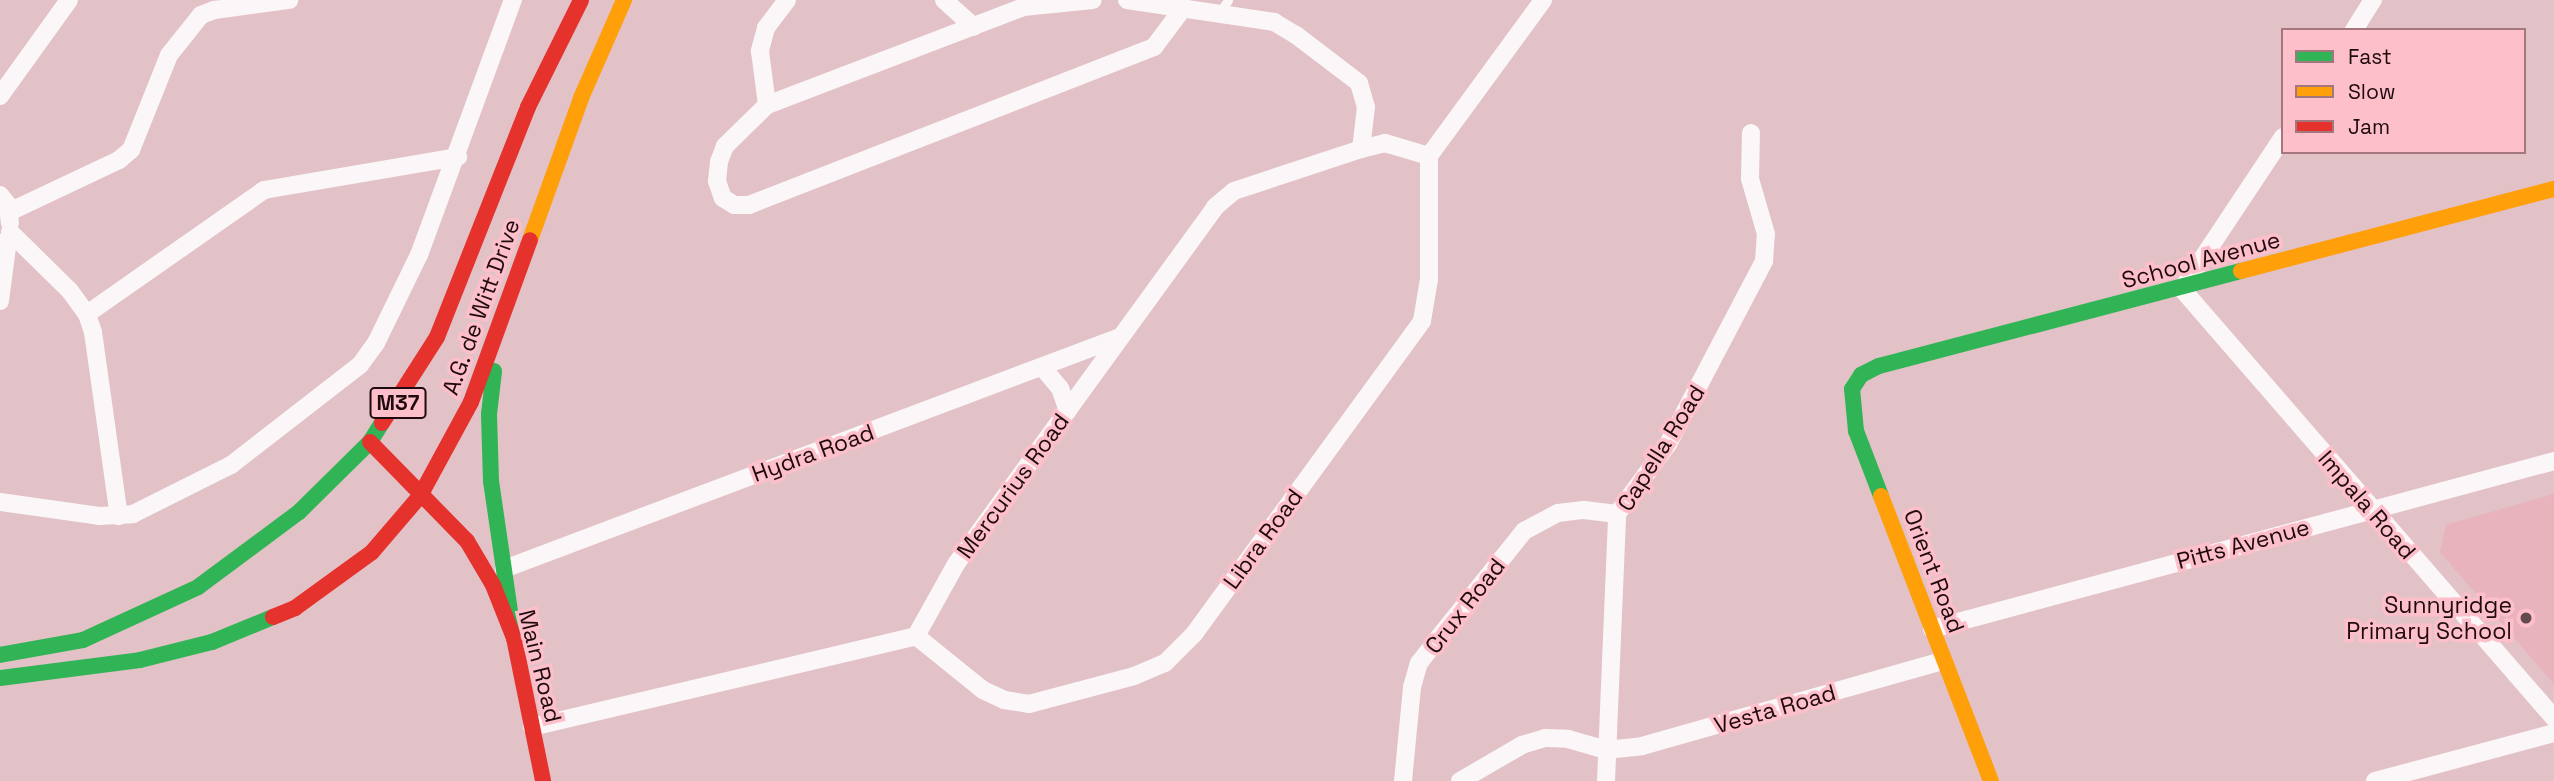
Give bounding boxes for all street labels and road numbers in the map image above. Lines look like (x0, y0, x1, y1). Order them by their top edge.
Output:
street label: A.G. de Witt Drive (436, 215, 526, 399)
street label: School Avenue (2119, 226, 2283, 294)
street label: Capella Road (1611, 380, 1711, 516)
road number: M37 (368, 386, 428, 420)
street label: Mercurius Road (951, 408, 1075, 564)
street label: Hydra Road (748, 418, 878, 488)
street label: Impala Road (2312, 445, 2422, 565)
street label: Libra Road (1217, 484, 1309, 594)
street label: Orient Road (1898, 505, 1970, 637)
street label: Pitts Avenue (2173, 513, 2313, 575)
street label: Crux Road (1419, 553, 1511, 659)
street label: Main Road (513, 607, 567, 725)
street label: Vesta Road (1711, 679, 1839, 739)

